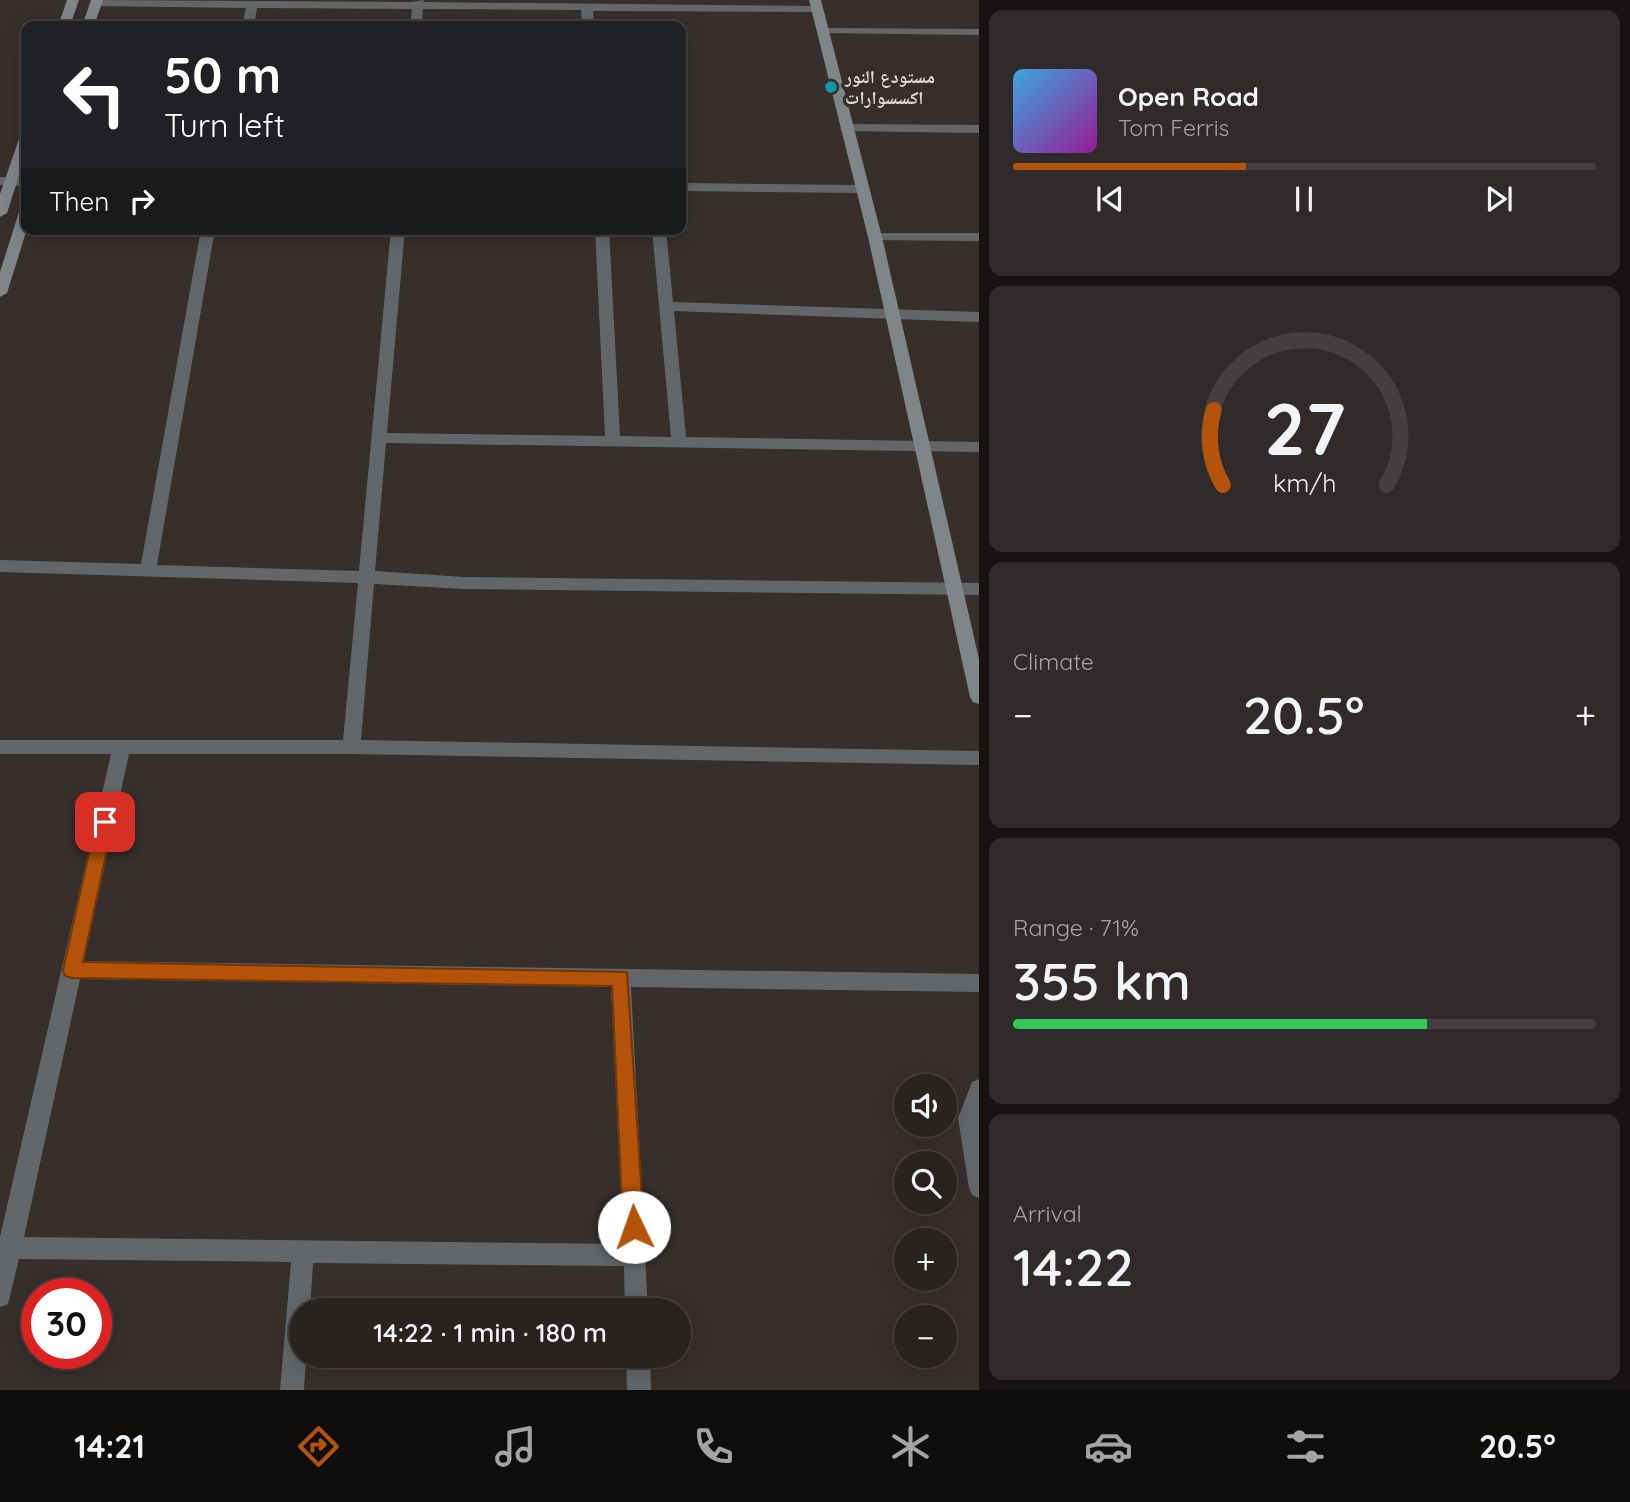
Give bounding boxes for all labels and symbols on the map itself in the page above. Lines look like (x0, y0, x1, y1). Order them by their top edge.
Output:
place label: مستودع النور اكسسوارات (844, 65, 935, 109)
marker: مستودع النور اكسسوارات (823, 79, 839, 95)
pin (75, 792, 135, 852)
position arrow (597, 1190, 671, 1264)
speed limit sign: 30 (21, 1278, 112, 1369)

